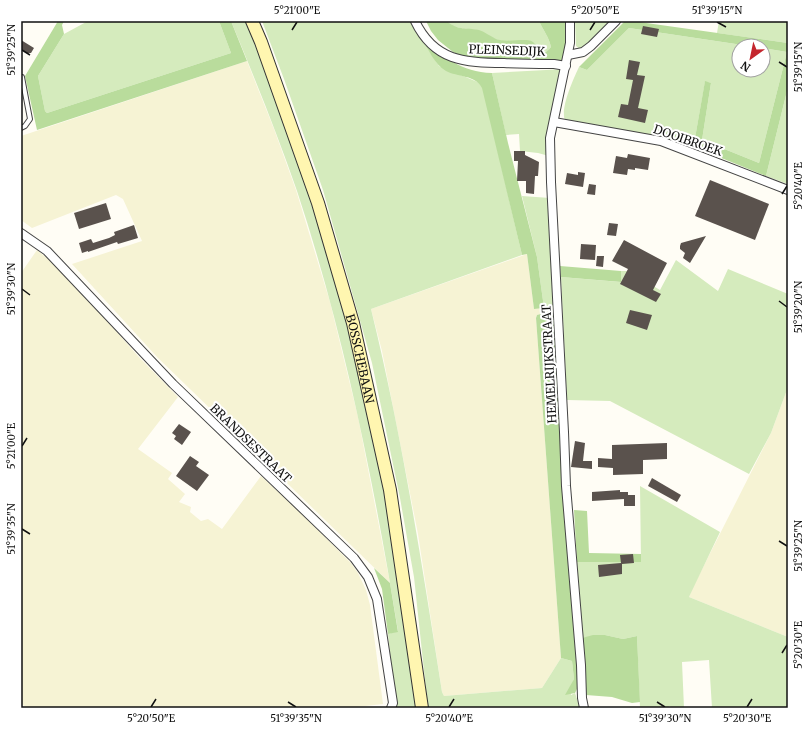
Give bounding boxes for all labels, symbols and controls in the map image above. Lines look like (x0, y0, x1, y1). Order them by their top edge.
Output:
text: 5°21'00"E (274, 4, 321, 17)
text: 5°20'50"E (571, 4, 620, 17)
text: 51°39'15"N (692, 4, 742, 17)
text: 51°39'25"N (5, 24, 18, 76)
north arrow (731, 38, 771, 78)
street label: PLEINSEDIJK (468, 41, 546, 59)
text: 51°39'15"N (792, 42, 805, 92)
text: N (738, 58, 753, 75)
street label: DOOIBROEK (651, 121, 725, 159)
text: 5°20'40"E (792, 162, 805, 210)
text: 51°39'30"N (5, 262, 18, 315)
text: 51°39'20"N (792, 280, 805, 333)
street label: HEMELRIJKSTRAAT (538, 303, 560, 424)
street label: BOSSCHEBAAN (343, 312, 378, 405)
street label: BRANDSESTRAAT (207, 400, 295, 486)
text: 5°21'00"E (5, 422, 18, 469)
text: 51°39'35"N (5, 503, 18, 555)
text: 51°39'25"N (792, 520, 805, 572)
text: 5°20'30"E (792, 620, 805, 669)
text: 5°20'50"E (127, 712, 176, 725)
text: 51°39'35"N (270, 712, 322, 725)
text: 5°20'40"E (425, 712, 473, 725)
text: 51°39'30"N (639, 712, 692, 725)
text: 5°20'30"E (723, 712, 772, 725)

